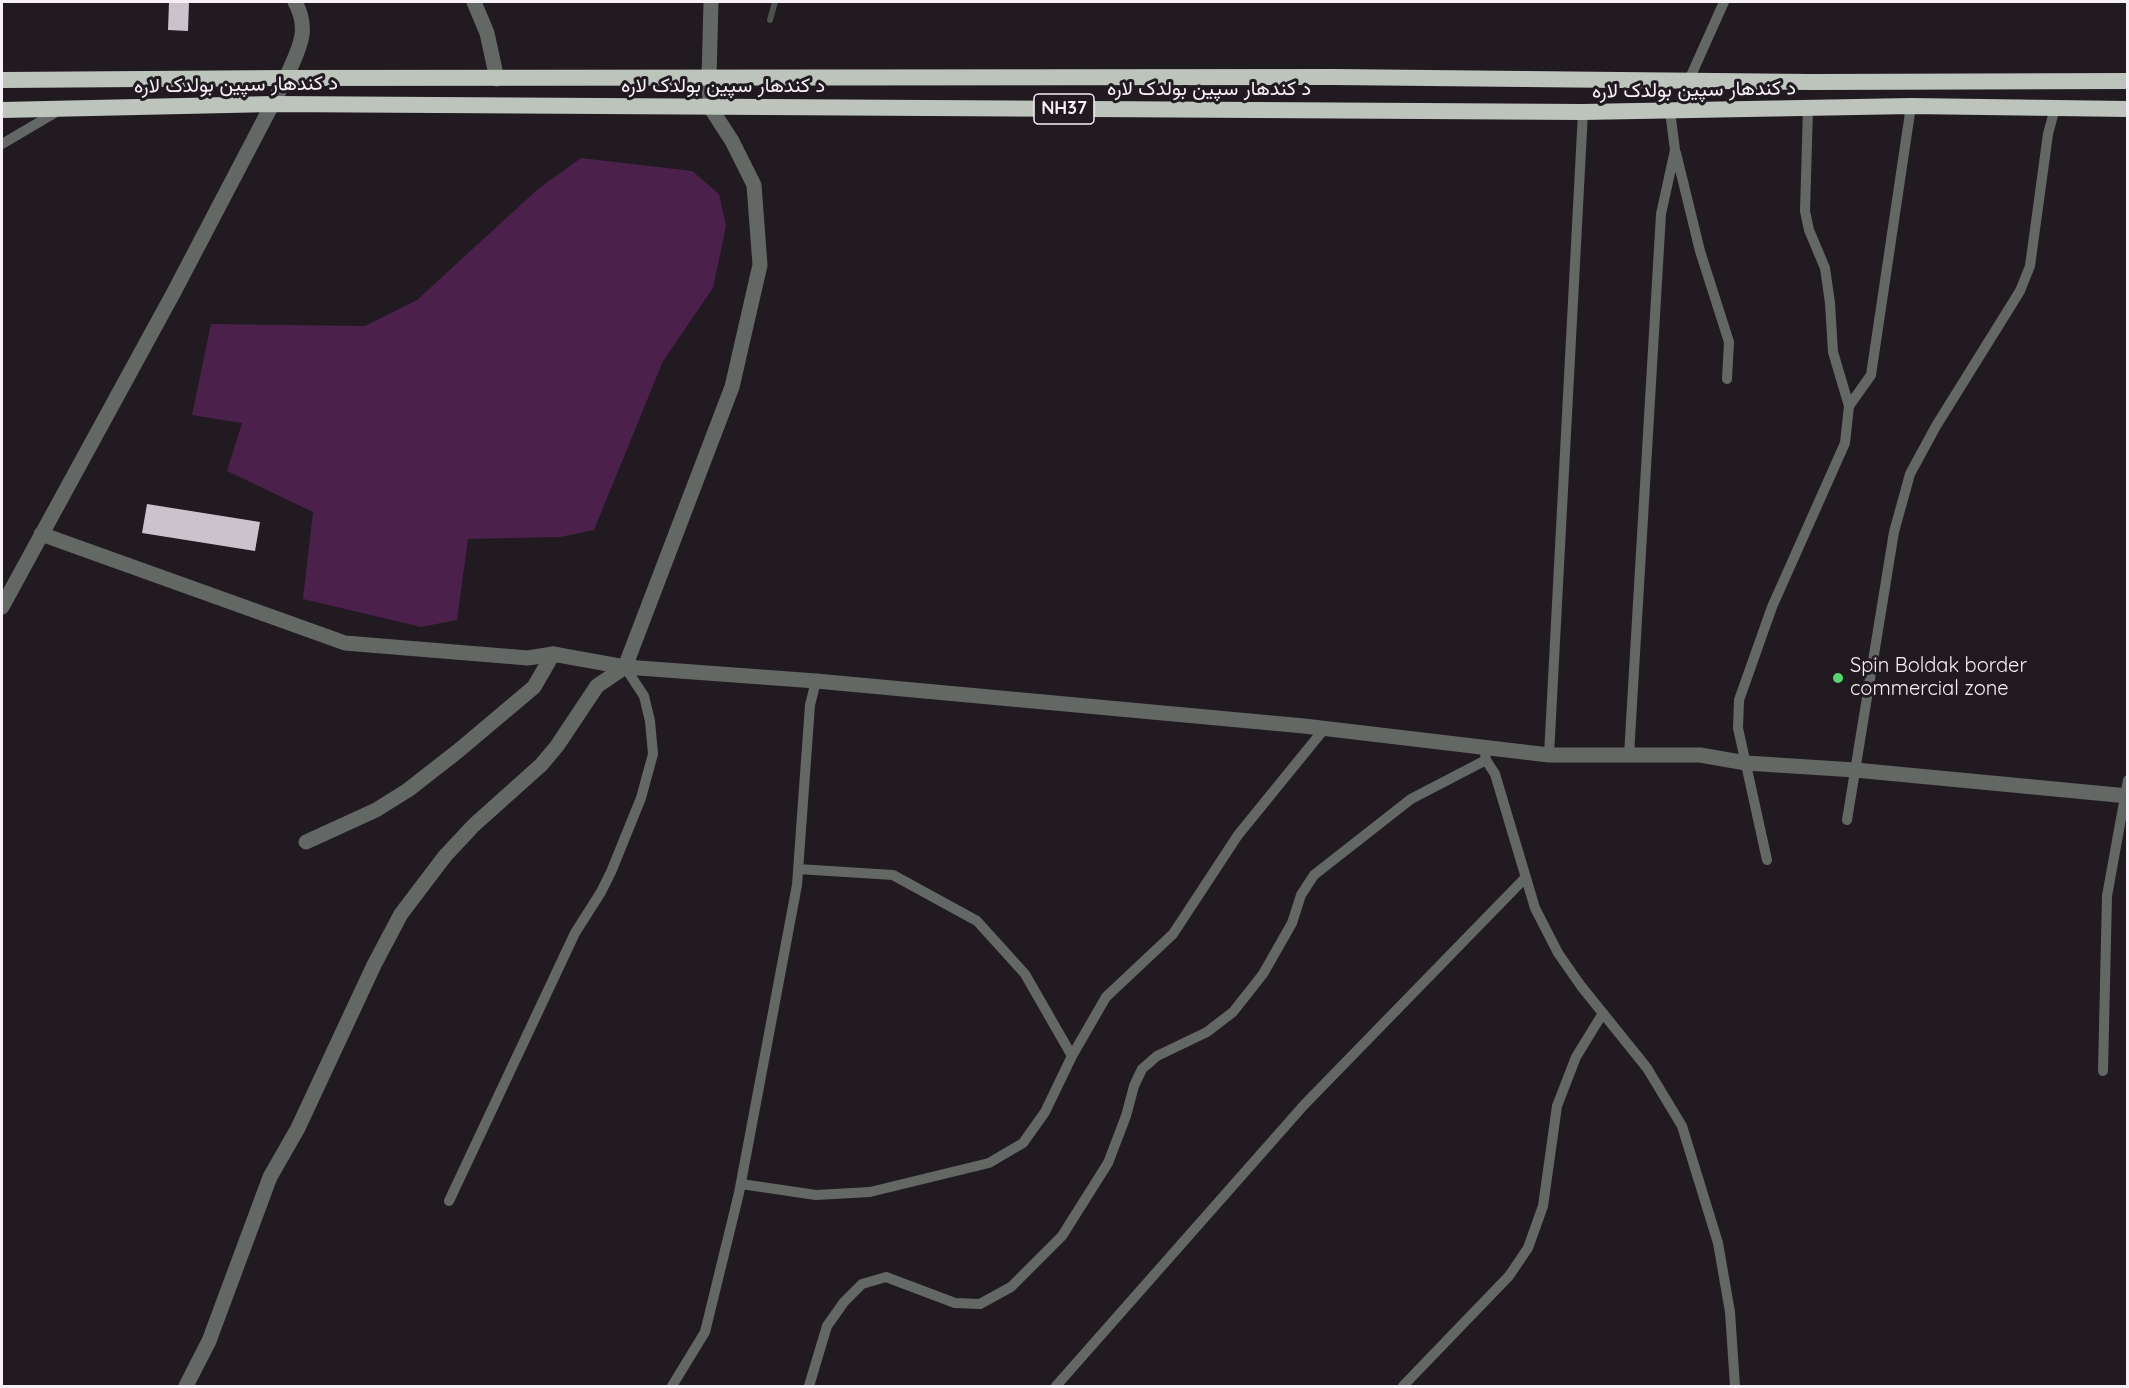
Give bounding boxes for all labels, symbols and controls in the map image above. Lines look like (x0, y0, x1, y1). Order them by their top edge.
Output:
street label: د کندهار سپین بولدک لاره (134, 71, 338, 99)
street label: د کندهار سپین بولدک لاره (621, 74, 825, 98)
street label: د کندهار سپین بولدک لاره (1592, 76, 1796, 104)
street label: د کندهار سپین بولدک لاره (1107, 77, 1311, 101)
road number: NH37 (1034, 94, 1094, 124)
place label: Spin Boldak border commercial zone (1850, 654, 2027, 701)
marker: Spin Boldak border commercial zone (1831, 671, 1845, 685)

